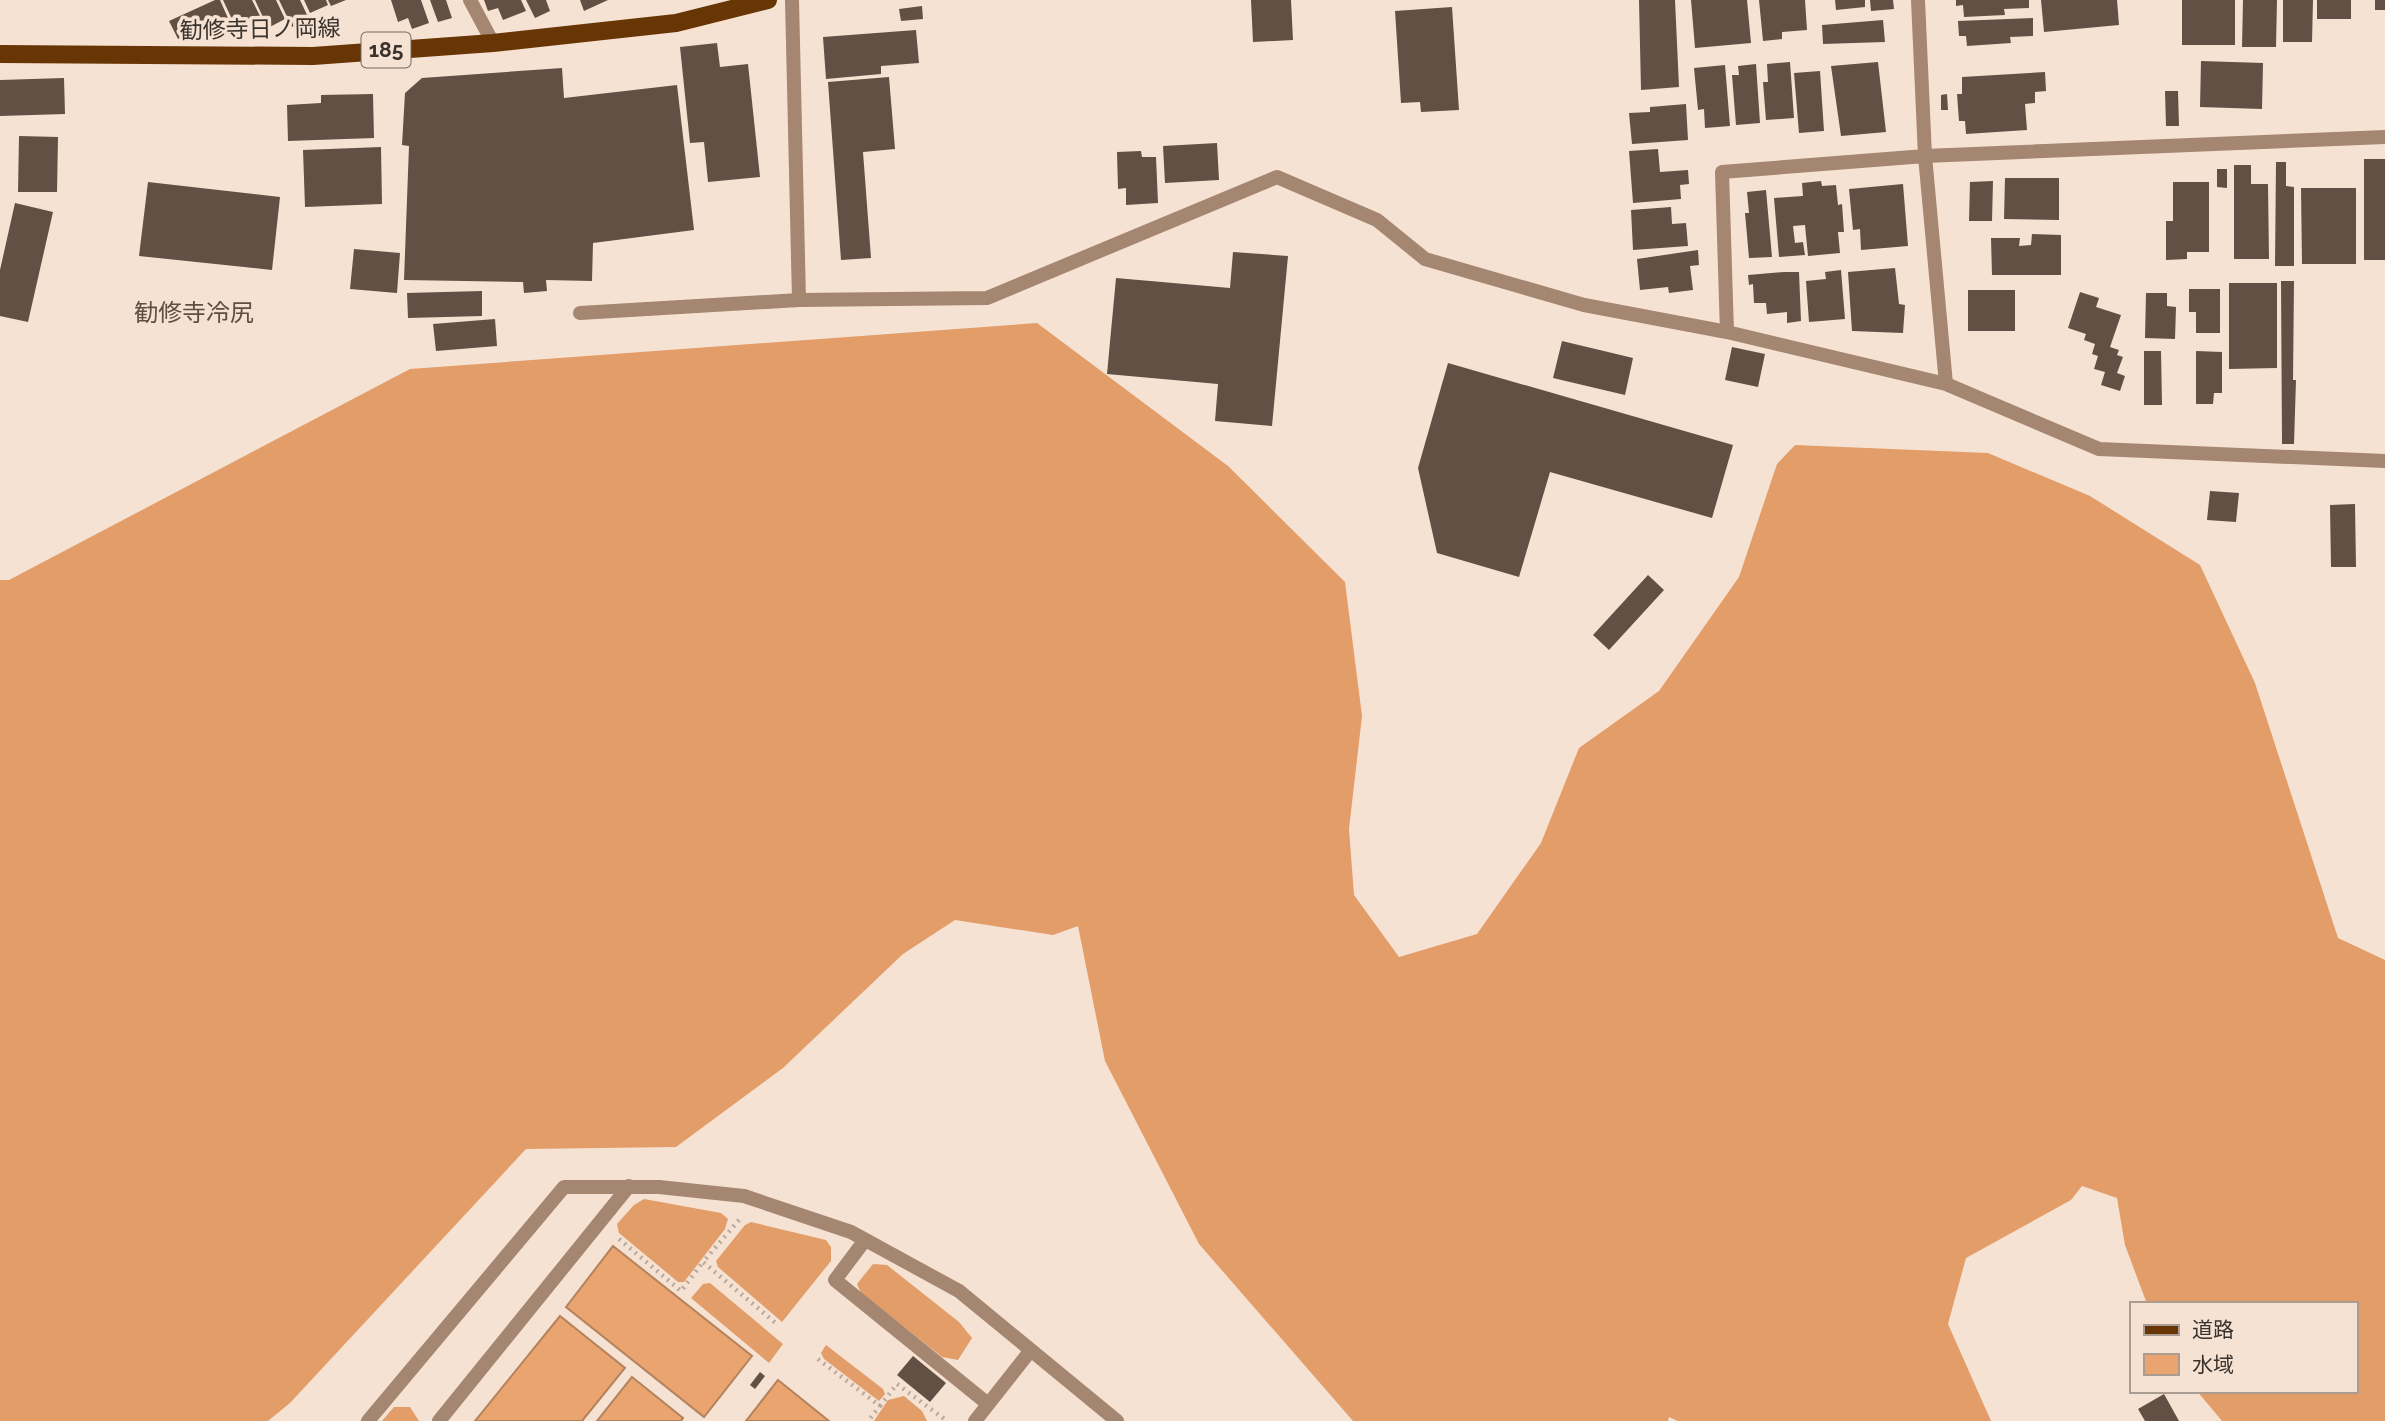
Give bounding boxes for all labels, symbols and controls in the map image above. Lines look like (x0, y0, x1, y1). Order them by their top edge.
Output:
street label: 勧修寺日ノ岡線 (179, 14, 341, 43)
road number: 185 (362, 32, 410, 68)
district label: 勧修寺冷尻 (134, 298, 254, 327)
legend (2130, 1302, 2357, 1393)
text: 道路 (2192, 1317, 2234, 1342)
text: 水域 (2192, 1352, 2234, 1377)

